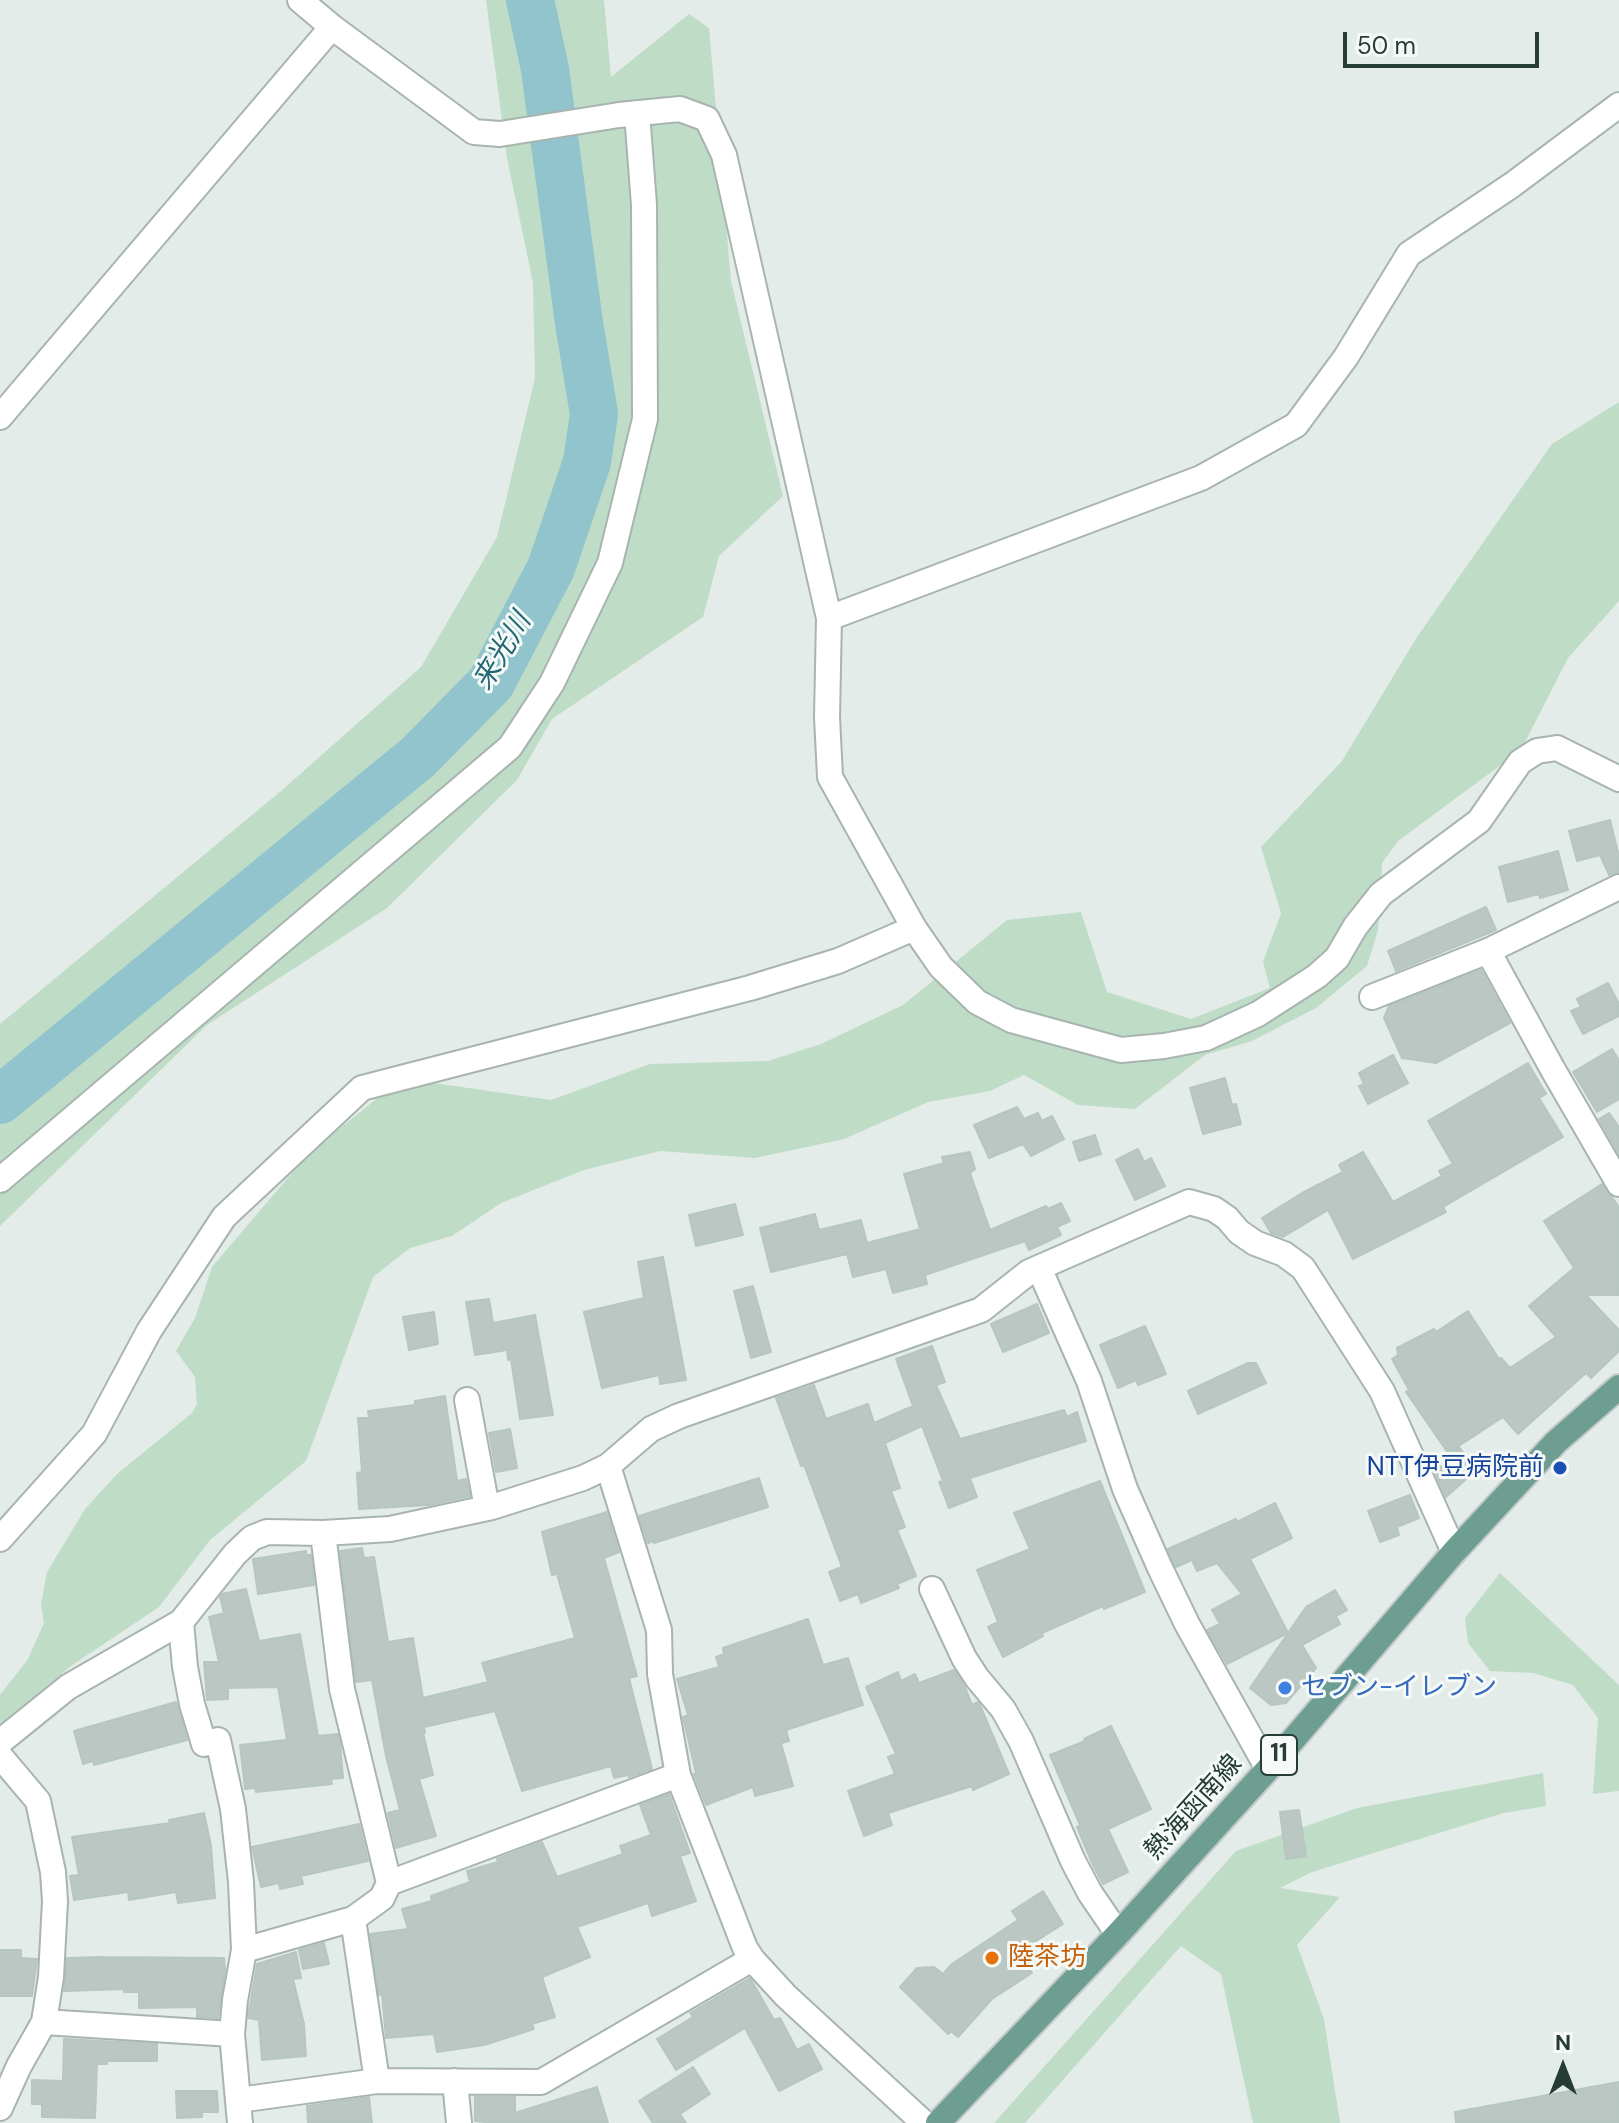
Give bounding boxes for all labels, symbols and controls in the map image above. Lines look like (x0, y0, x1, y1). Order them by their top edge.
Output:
scale bar (1347, 16, 1543, 66)
text: 50 m (1357, 30, 1416, 61)
water label: 来光川 (467, 607, 539, 697)
place label: NTT伊豆病院前 (1367, 1452, 1544, 1484)
marker: NTT伊豆病院前 (1551, 1459, 1569, 1477)
place label: セブン-イレブン (1301, 1672, 1497, 1704)
marker: セブン-イレブン (1276, 1679, 1294, 1697)
road number: 11 (1261, 1735, 1297, 1775)
street label: 熱海函南線 (1139, 1749, 1249, 1867)
place label: 陸茶坊 (1008, 1942, 1086, 1974)
marker: 陸茶坊 (983, 1949, 1001, 1967)
north arrow (1523, 2027, 1603, 2107)
text: N (1555, 2028, 1571, 2057)

